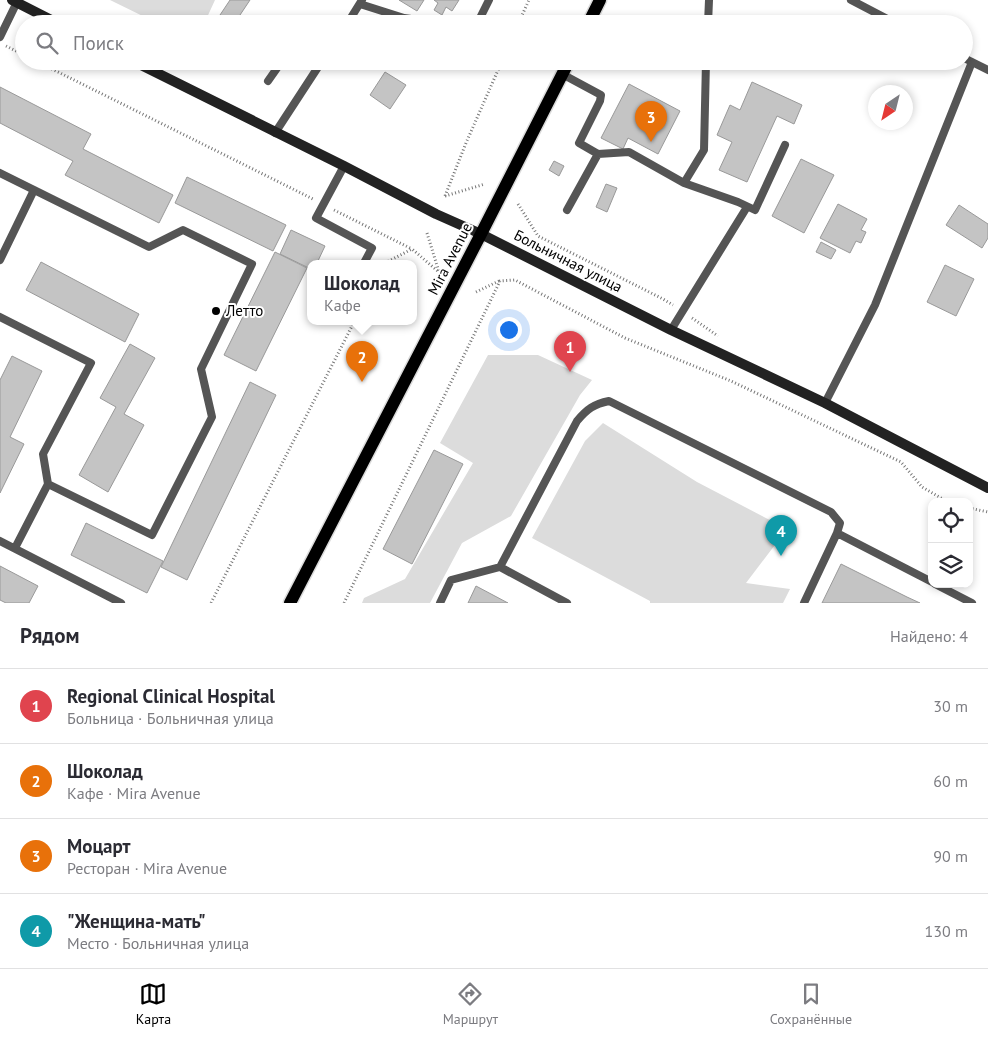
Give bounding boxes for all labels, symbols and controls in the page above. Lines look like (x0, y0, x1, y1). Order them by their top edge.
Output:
search box (15, 15, 973, 70)
icon: search (33, 29, 61, 57)
text: Поиск (73, 31, 124, 55)
north arrow (868, 85, 913, 130)
pin: 3 (635, 101, 667, 142)
street label: Mira Avenue (423, 219, 476, 298)
street label: Больничная улица (511, 225, 626, 296)
popup (307, 260, 417, 325)
text: Шоколад (324, 271, 400, 295)
text: Кафе (324, 295, 361, 315)
place label: Летто (225, 301, 263, 320)
marker: Летто (210, 305, 222, 317)
your location (496, 317, 522, 343)
pin: 1 (554, 331, 586, 372)
pin: 2 (346, 341, 378, 382)
map controls (928, 498, 973, 588)
button: locate (928, 498, 973, 543)
pin: 4 (765, 515, 797, 556)
button: layers (928, 543, 973, 588)
text: Рядом (20, 622, 79, 649)
text: Найдено: 4 (890, 626, 968, 646)
text: Regional Clinical Hospital (67, 684, 275, 708)
text: 1 (31, 696, 41, 716)
text: 30 m (933, 696, 968, 716)
text: Больница · Больничная улица (67, 708, 274, 728)
text: Шоколад (67, 759, 143, 783)
text: 2 (31, 771, 41, 791)
text: 60 m (933, 771, 968, 791)
text: Кафе · Mira Avenue (67, 783, 201, 803)
text: Моцарт (67, 834, 131, 858)
text: 3 (31, 846, 41, 866)
text: 90 m (933, 846, 968, 866)
text: Ресторан · Mira Avenue (67, 858, 227, 878)
text: "Женщина-мать" (67, 909, 206, 933)
text: 4 (31, 921, 41, 941)
text: 130 m (925, 921, 968, 941)
text: Место · Больничная улица (67, 933, 249, 953)
tab: Карта (136, 980, 171, 1028)
tab: Маршрут (443, 980, 498, 1028)
tab: Сохранённые (770, 980, 852, 1028)

